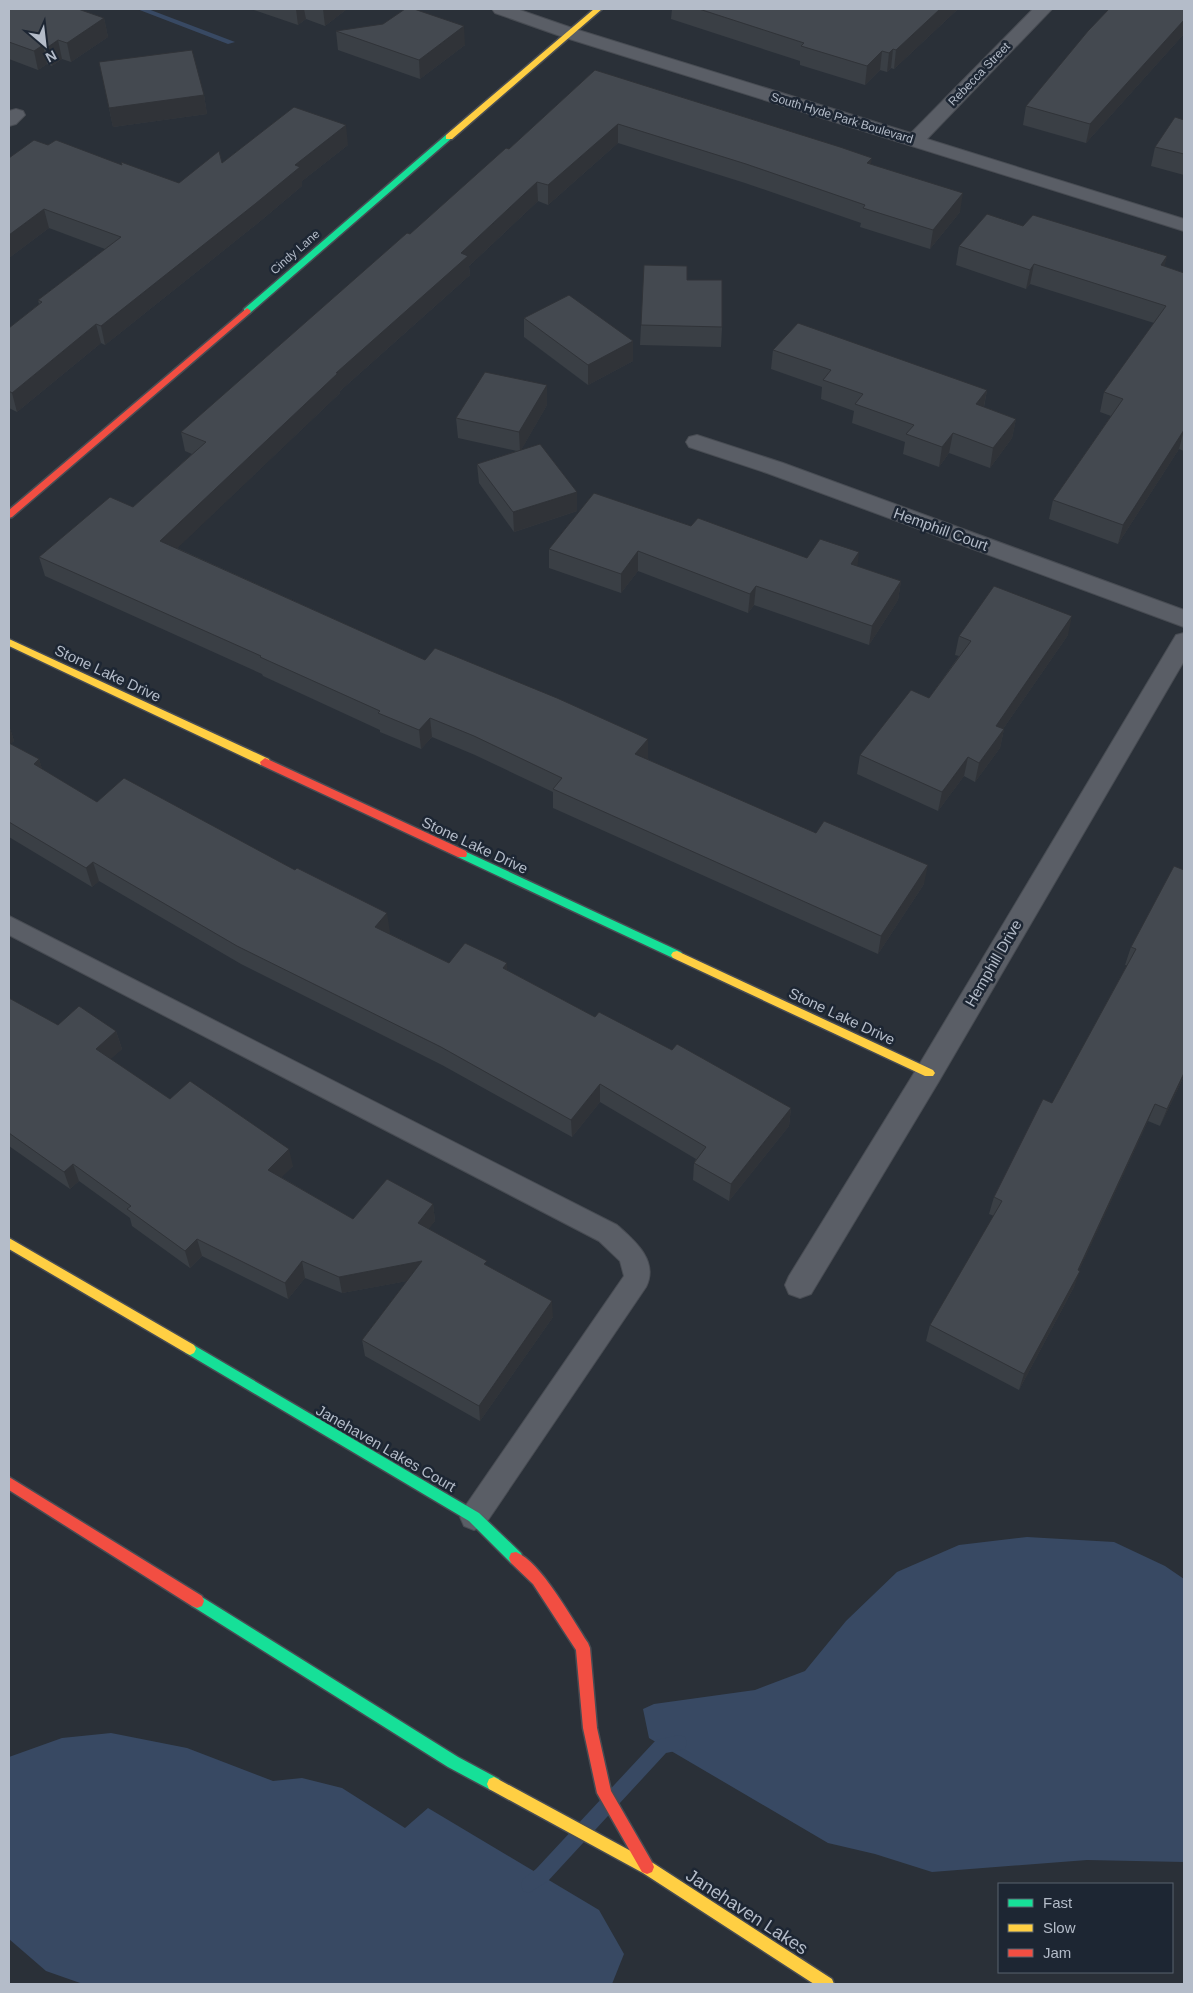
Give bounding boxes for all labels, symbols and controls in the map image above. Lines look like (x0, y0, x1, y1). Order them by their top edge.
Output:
north arrow (20, 20, 70, 70)
street label: Rebecca Street (945, 39, 1013, 109)
text: N (43, 47, 59, 66)
street label: South Hyde Park Boulevard (769, 90, 915, 146)
street label: Cindy Lane (267, 227, 323, 277)
street label: Hemphill Court (891, 504, 991, 554)
street label: Stone Lake Drive (52, 641, 164, 705)
street label: Stone Lake Drive (419, 813, 531, 877)
street label: Hemphill Drive (961, 917, 1025, 1009)
street label: Stone Lake Drive (786, 984, 898, 1048)
street label: Janehaven Lakes Court (313, 1401, 460, 1495)
street label: Janehaven Lakes (682, 1865, 812, 1959)
legend (998, 1883, 1173, 1973)
text: Fast (1043, 1894, 1073, 1911)
text: Slow (1043, 1919, 1076, 1936)
text: Jam (1043, 1944, 1071, 1961)

